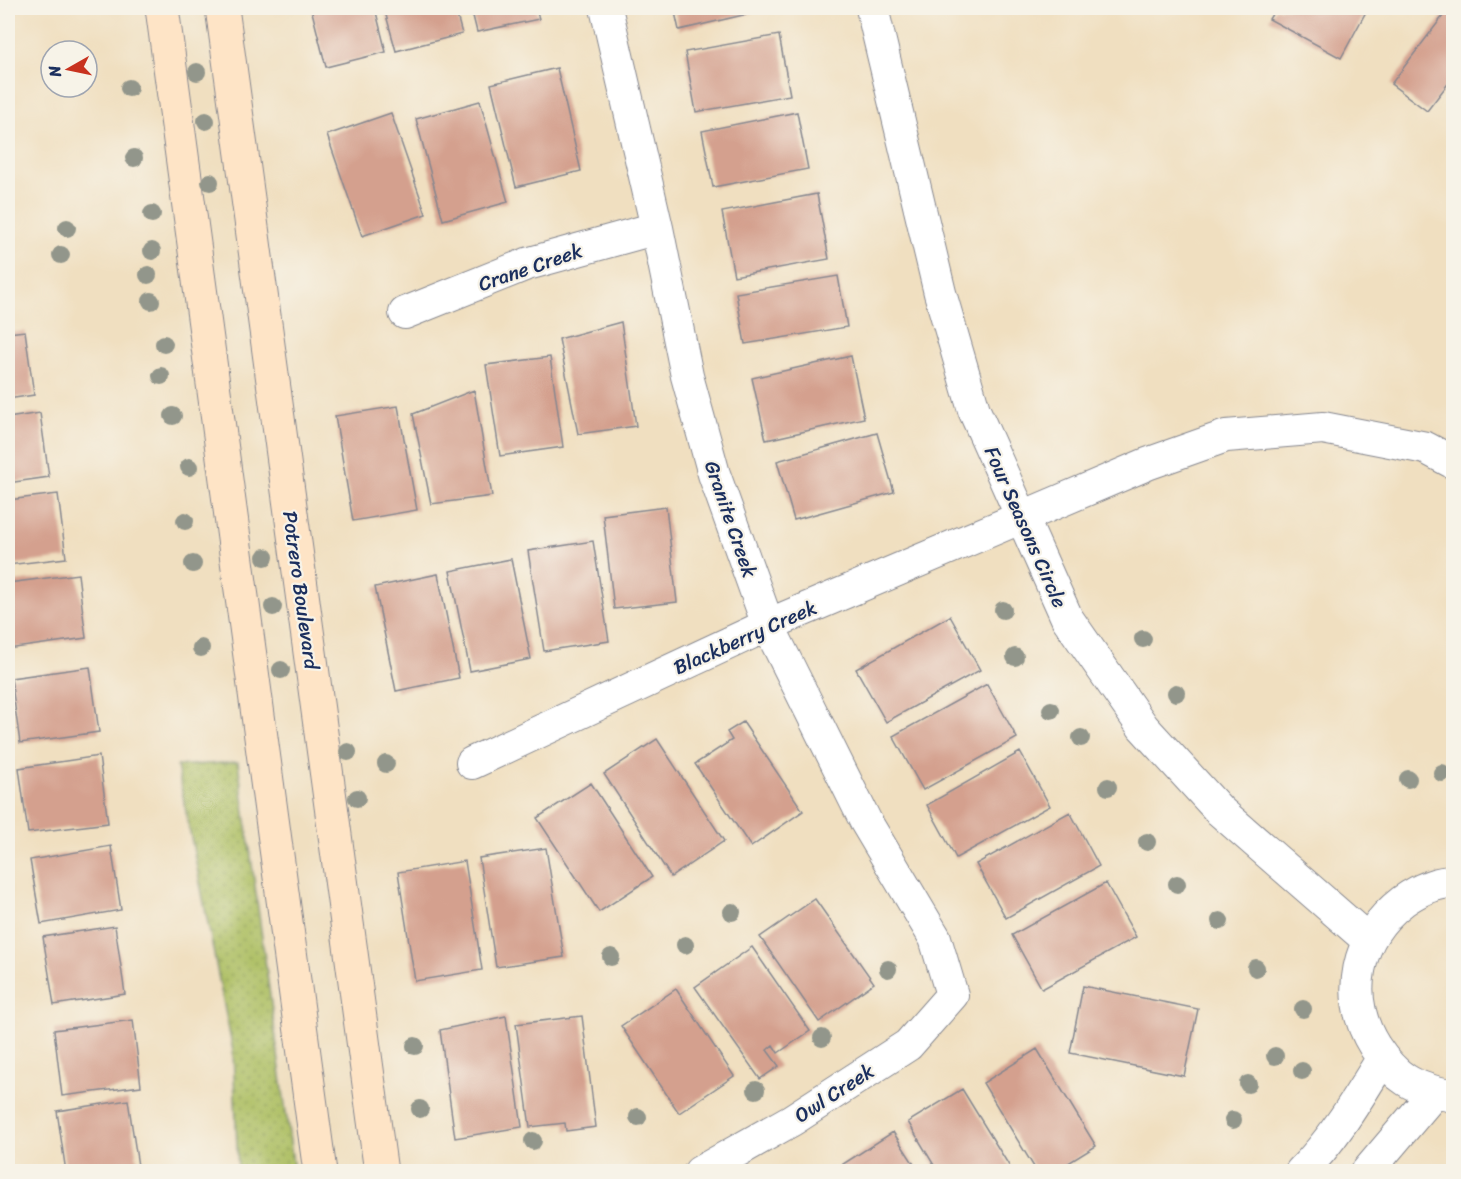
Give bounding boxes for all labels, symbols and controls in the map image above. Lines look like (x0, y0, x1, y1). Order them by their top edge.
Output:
north arrow (39, 39, 99, 99)
text: N (39, 63, 70, 80)
street label: Crane Creek (473, 233, 587, 302)
street label: Four Seasons Circle (974, 441, 1077, 614)
street label: Granite Creek (694, 456, 767, 583)
street label: Potrero Boulevard (272, 509, 329, 673)
street label: Blackberry Creek (668, 590, 823, 685)
street label: Owl Creek (787, 1054, 882, 1132)

